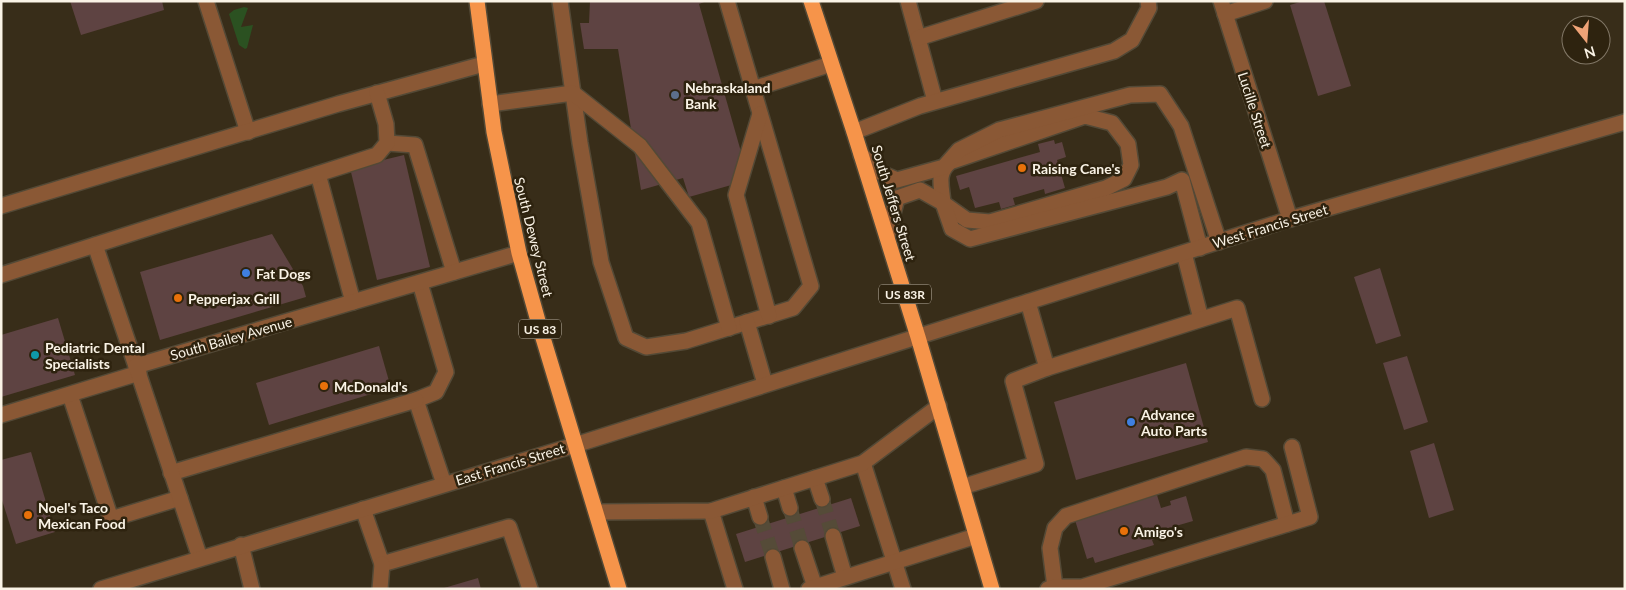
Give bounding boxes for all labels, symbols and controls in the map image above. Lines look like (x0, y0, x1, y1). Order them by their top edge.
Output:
north arrow (1561, 15, 1611, 65)
text: N (1582, 43, 1598, 63)
street label: Lucille Street (1235, 70, 1275, 150)
place label: Nebraskaland Bank (685, 79, 770, 112)
marker: Nebraskaland Bank (669, 89, 681, 101)
street label: South Jeffers Street (868, 143, 920, 263)
place label: Raising Cane's (1032, 160, 1120, 177)
marker: Raising Cane's (1016, 162, 1028, 174)
street label: South Dewey Street (511, 175, 557, 299)
street label: West Francis Street (1210, 200, 1330, 252)
place label: Fat Dogs (256, 265, 311, 282)
marker: Fat Dogs (240, 267, 252, 279)
road number: US 83R (879, 284, 931, 304)
place label: Pepperjax Grill (188, 290, 280, 307)
marker: Pepperjax Grill (172, 292, 184, 304)
street label: South Bailey Avenue (168, 312, 294, 364)
road number: US 83 (519, 320, 561, 338)
place label: Pediatric Dental Specialists (45, 339, 145, 372)
marker: Pediatric Dental Specialists (29, 349, 41, 361)
place label: McDonald's (334, 378, 408, 395)
marker: McDonald's (318, 380, 330, 392)
place label: Advance Auto Parts (1140, 406, 1207, 439)
marker: Advance Auto Parts (1125, 416, 1137, 428)
street label: East Francis Street (453, 439, 567, 489)
place label: Noel's Taco Mexican Food (38, 499, 126, 532)
marker: Noel's Taco Mexican Food (22, 509, 34, 521)
place label: Amigo's (1133, 523, 1183, 540)
marker: Amigo's (1118, 525, 1130, 537)

